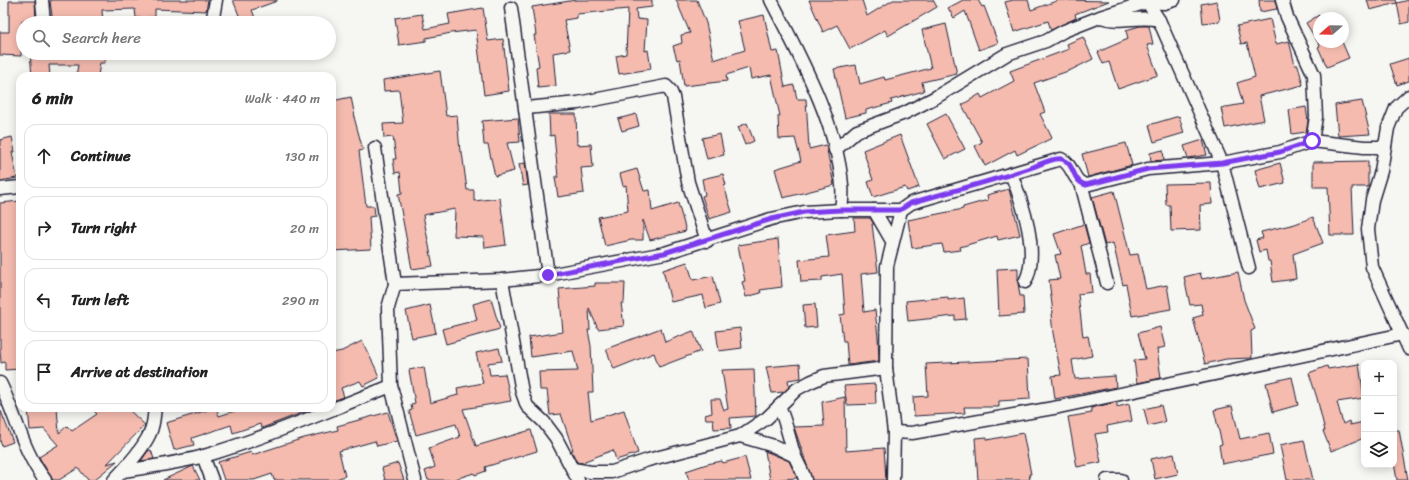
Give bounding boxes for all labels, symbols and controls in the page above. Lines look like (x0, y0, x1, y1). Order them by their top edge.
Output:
north arrow (1313, 12, 1349, 48)
search box (16, 16, 336, 60)
text: Search here (62, 25, 141, 51)
icon: search (30, 27, 52, 49)
text: 6 min (32, 83, 73, 113)
text: Walk · 440 m (245, 87, 320, 110)
route start (1303, 132, 1321, 150)
text: Continue (71, 143, 131, 169)
icon: ahead (33, 145, 55, 167)
text: 130 m (285, 145, 319, 168)
text: Turn right (71, 215, 136, 241)
icon: right (33, 217, 55, 239)
text: 20 m (290, 217, 319, 240)
route end (539, 266, 557, 284)
text: Turn left (71, 287, 129, 313)
icon: left (33, 289, 55, 311)
text: 290 m (282, 289, 319, 312)
text: Arrive at destination (71, 359, 208, 385)
map controls (1361, 360, 1397, 468)
button: + (1361, 360, 1397, 396)
icon: arrive (33, 361, 55, 383)
button: − (1361, 396, 1397, 432)
button: layers (1361, 432, 1397, 468)

